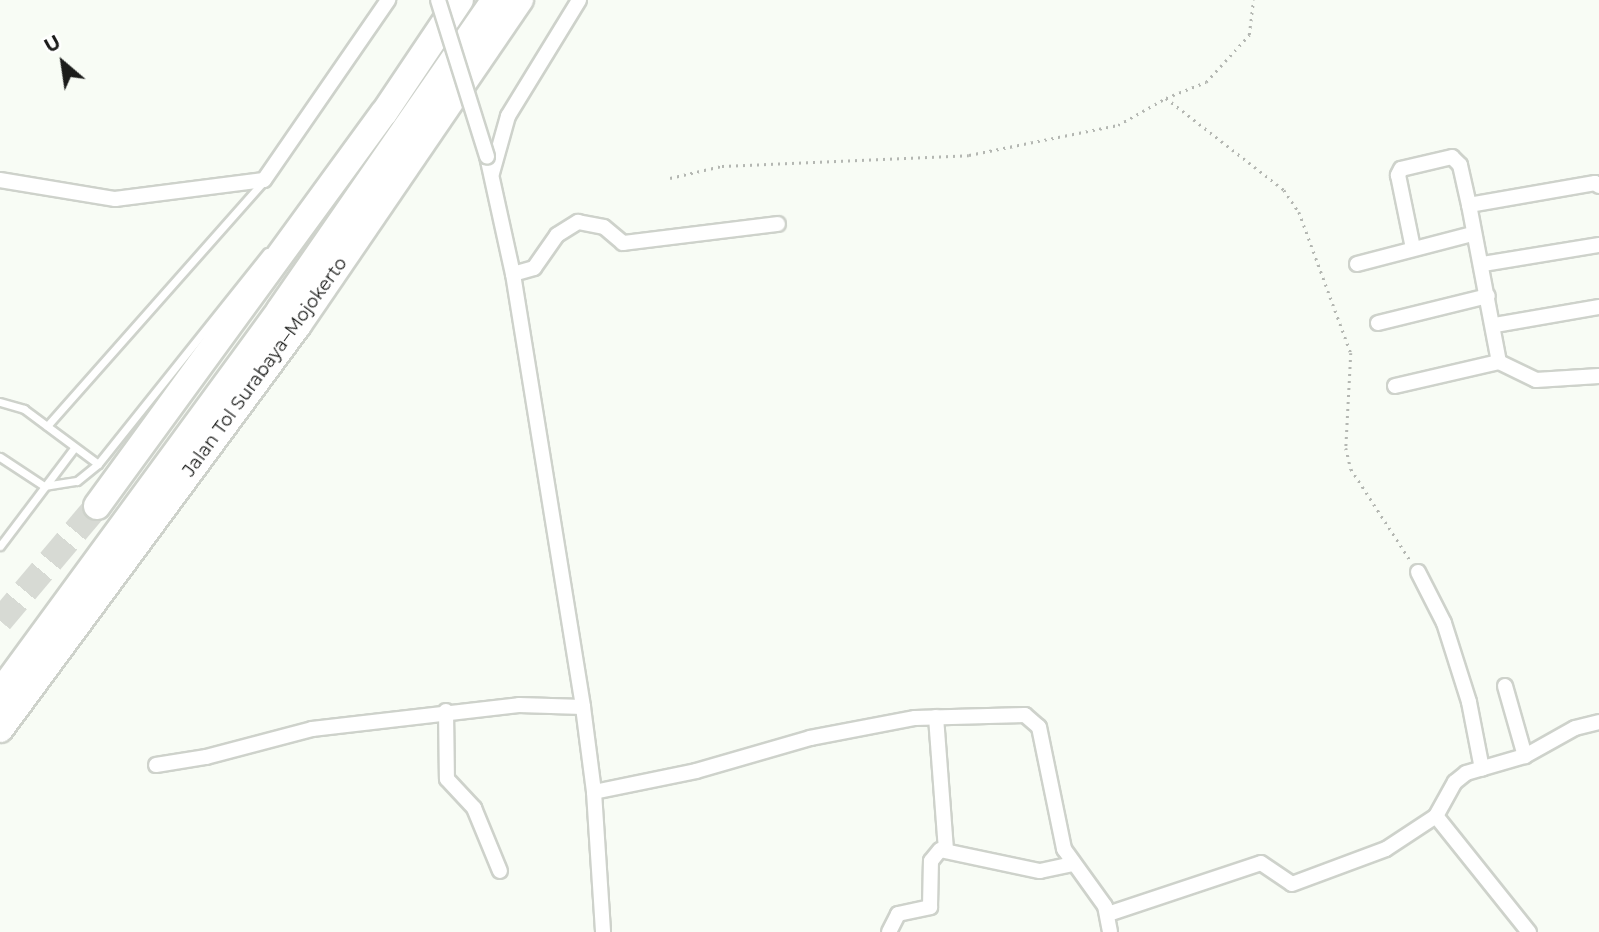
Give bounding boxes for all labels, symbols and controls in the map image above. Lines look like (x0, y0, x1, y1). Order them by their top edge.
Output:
north arrow (28, 28, 98, 98)
text: U (40, 31, 65, 58)
street label: Jalan Tol Surabaya–Mojokerto (178, 253, 352, 481)

